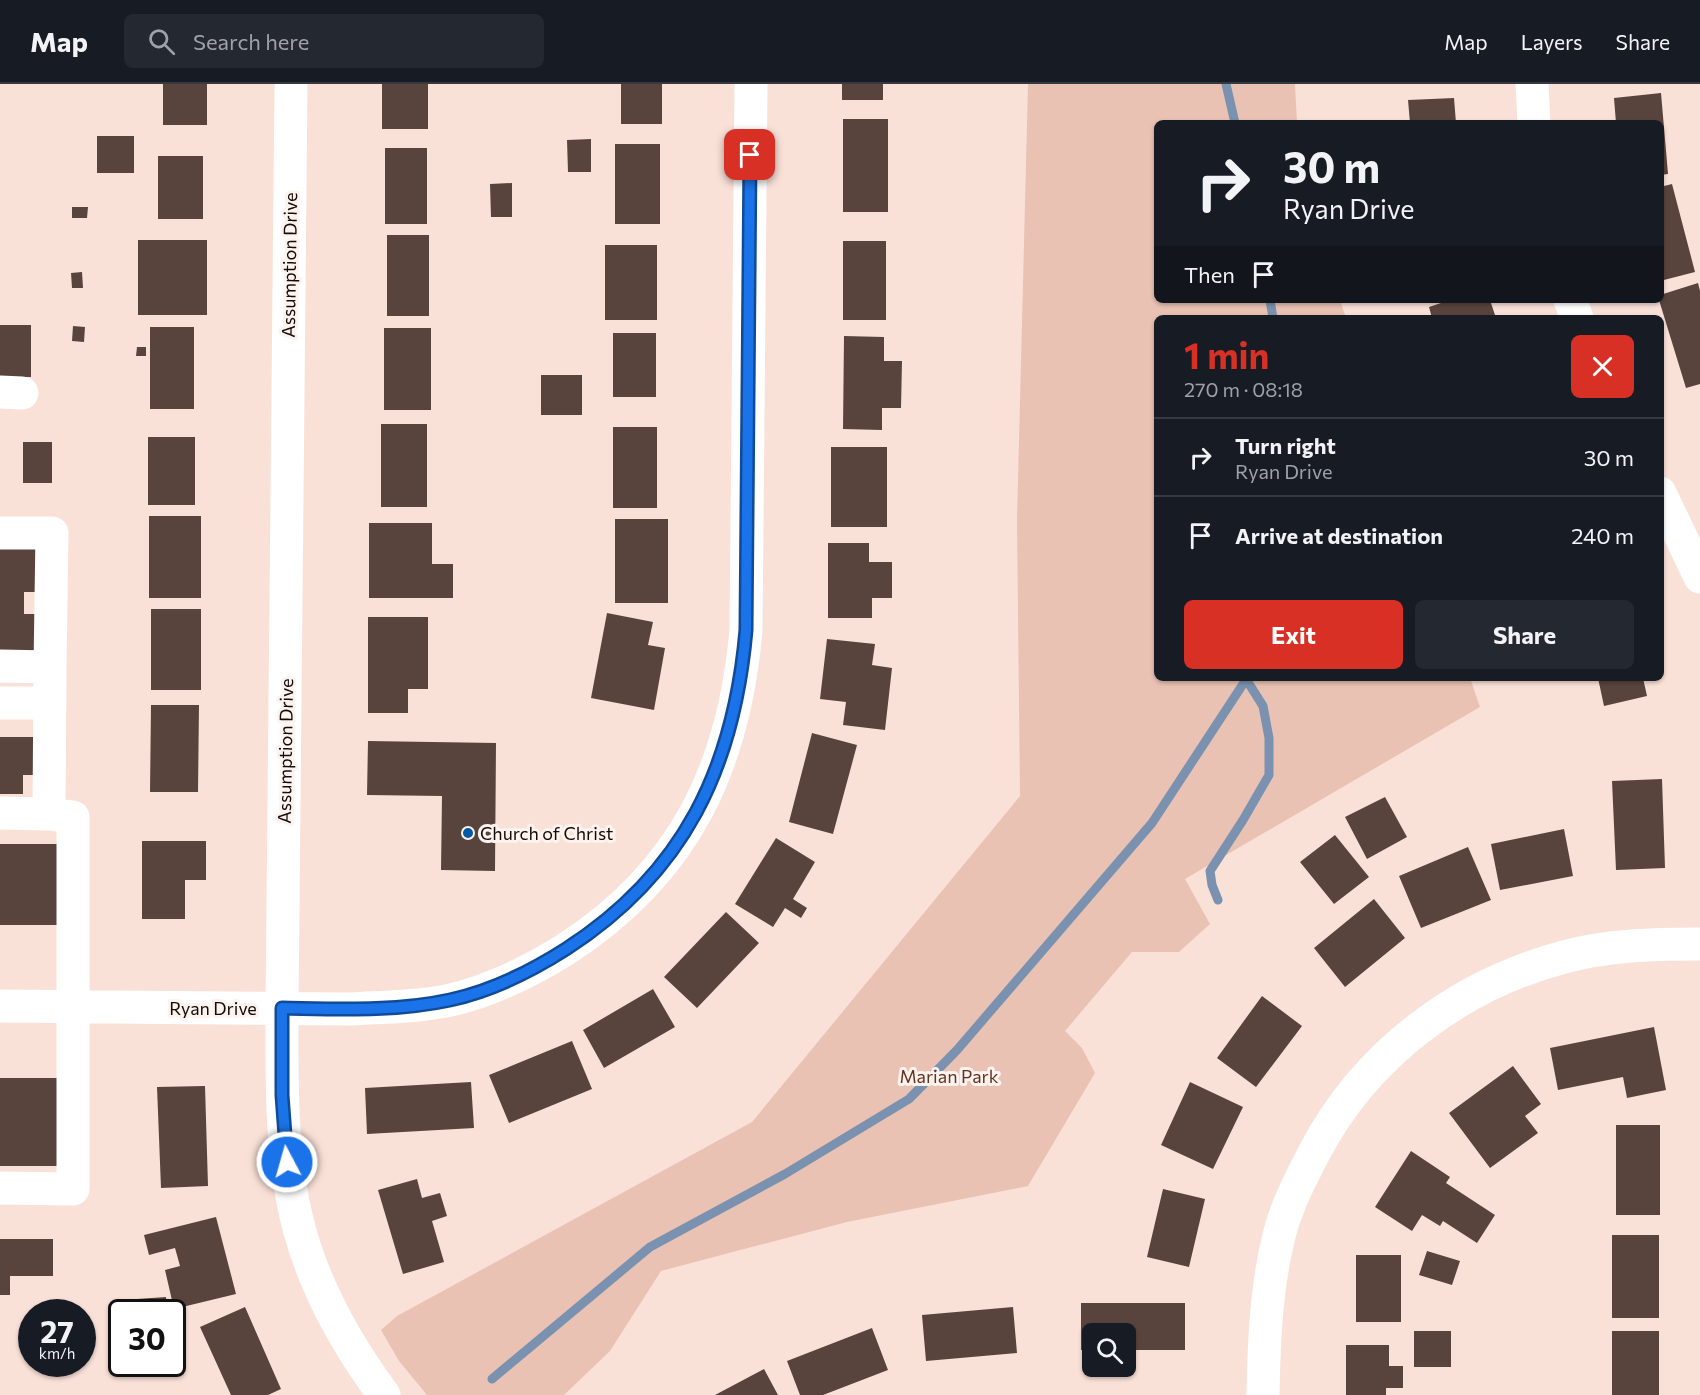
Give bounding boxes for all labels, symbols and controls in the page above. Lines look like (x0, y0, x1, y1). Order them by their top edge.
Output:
search box (124, 14, 544, 68)
text: Map (30, 24, 88, 58)
icon: search (145, 25, 178, 58)
text: Search here (193, 28, 309, 55)
text: Map (1444, 29, 1488, 54)
text: Layers (1521, 29, 1583, 54)
text: Share (1616, 29, 1670, 54)
pin (724, 129, 775, 180)
icon: arrive (733, 138, 766, 171)
text: 30 m (1283, 140, 1380, 192)
icon: right (1184, 144, 1262, 222)
street label: Assumption Drive (277, 192, 301, 338)
text: Ryan Drive (1283, 192, 1415, 225)
icon: arrive (1247, 258, 1280, 291)
text: Then (1184, 261, 1235, 288)
text: 1 min (1184, 332, 1269, 376)
button: close (1571, 335, 1634, 398)
text: 270 m · 08:18 (1184, 377, 1303, 401)
text: Turn right (1235, 432, 1336, 459)
icon: right (1184, 441, 1217, 474)
text: 30 m (1584, 444, 1634, 471)
text: Ryan Drive (1235, 459, 1332, 483)
icon: arrive (1184, 519, 1217, 552)
text: Arrive at destination (1235, 522, 1443, 549)
text: 240 m (1571, 522, 1634, 549)
button: Exit (1184, 600, 1403, 669)
button: Share (1415, 600, 1634, 669)
street label: Assumption Drive (273, 678, 297, 824)
place label: Church of Christ (480, 822, 613, 844)
marker: Church of Christ (461, 826, 475, 840)
street label: Ryan Drive (169, 997, 257, 1019)
park label: Marian Park (899, 1065, 999, 1087)
position arrow (255, 1130, 319, 1194)
speed limit sign: 30 (108, 1299, 186, 1377)
text: 27 (40, 1312, 74, 1349)
map controls (1082, 1323, 1136, 1377)
button: search (1082, 1323, 1136, 1377)
text: km/h (39, 1344, 75, 1362)

